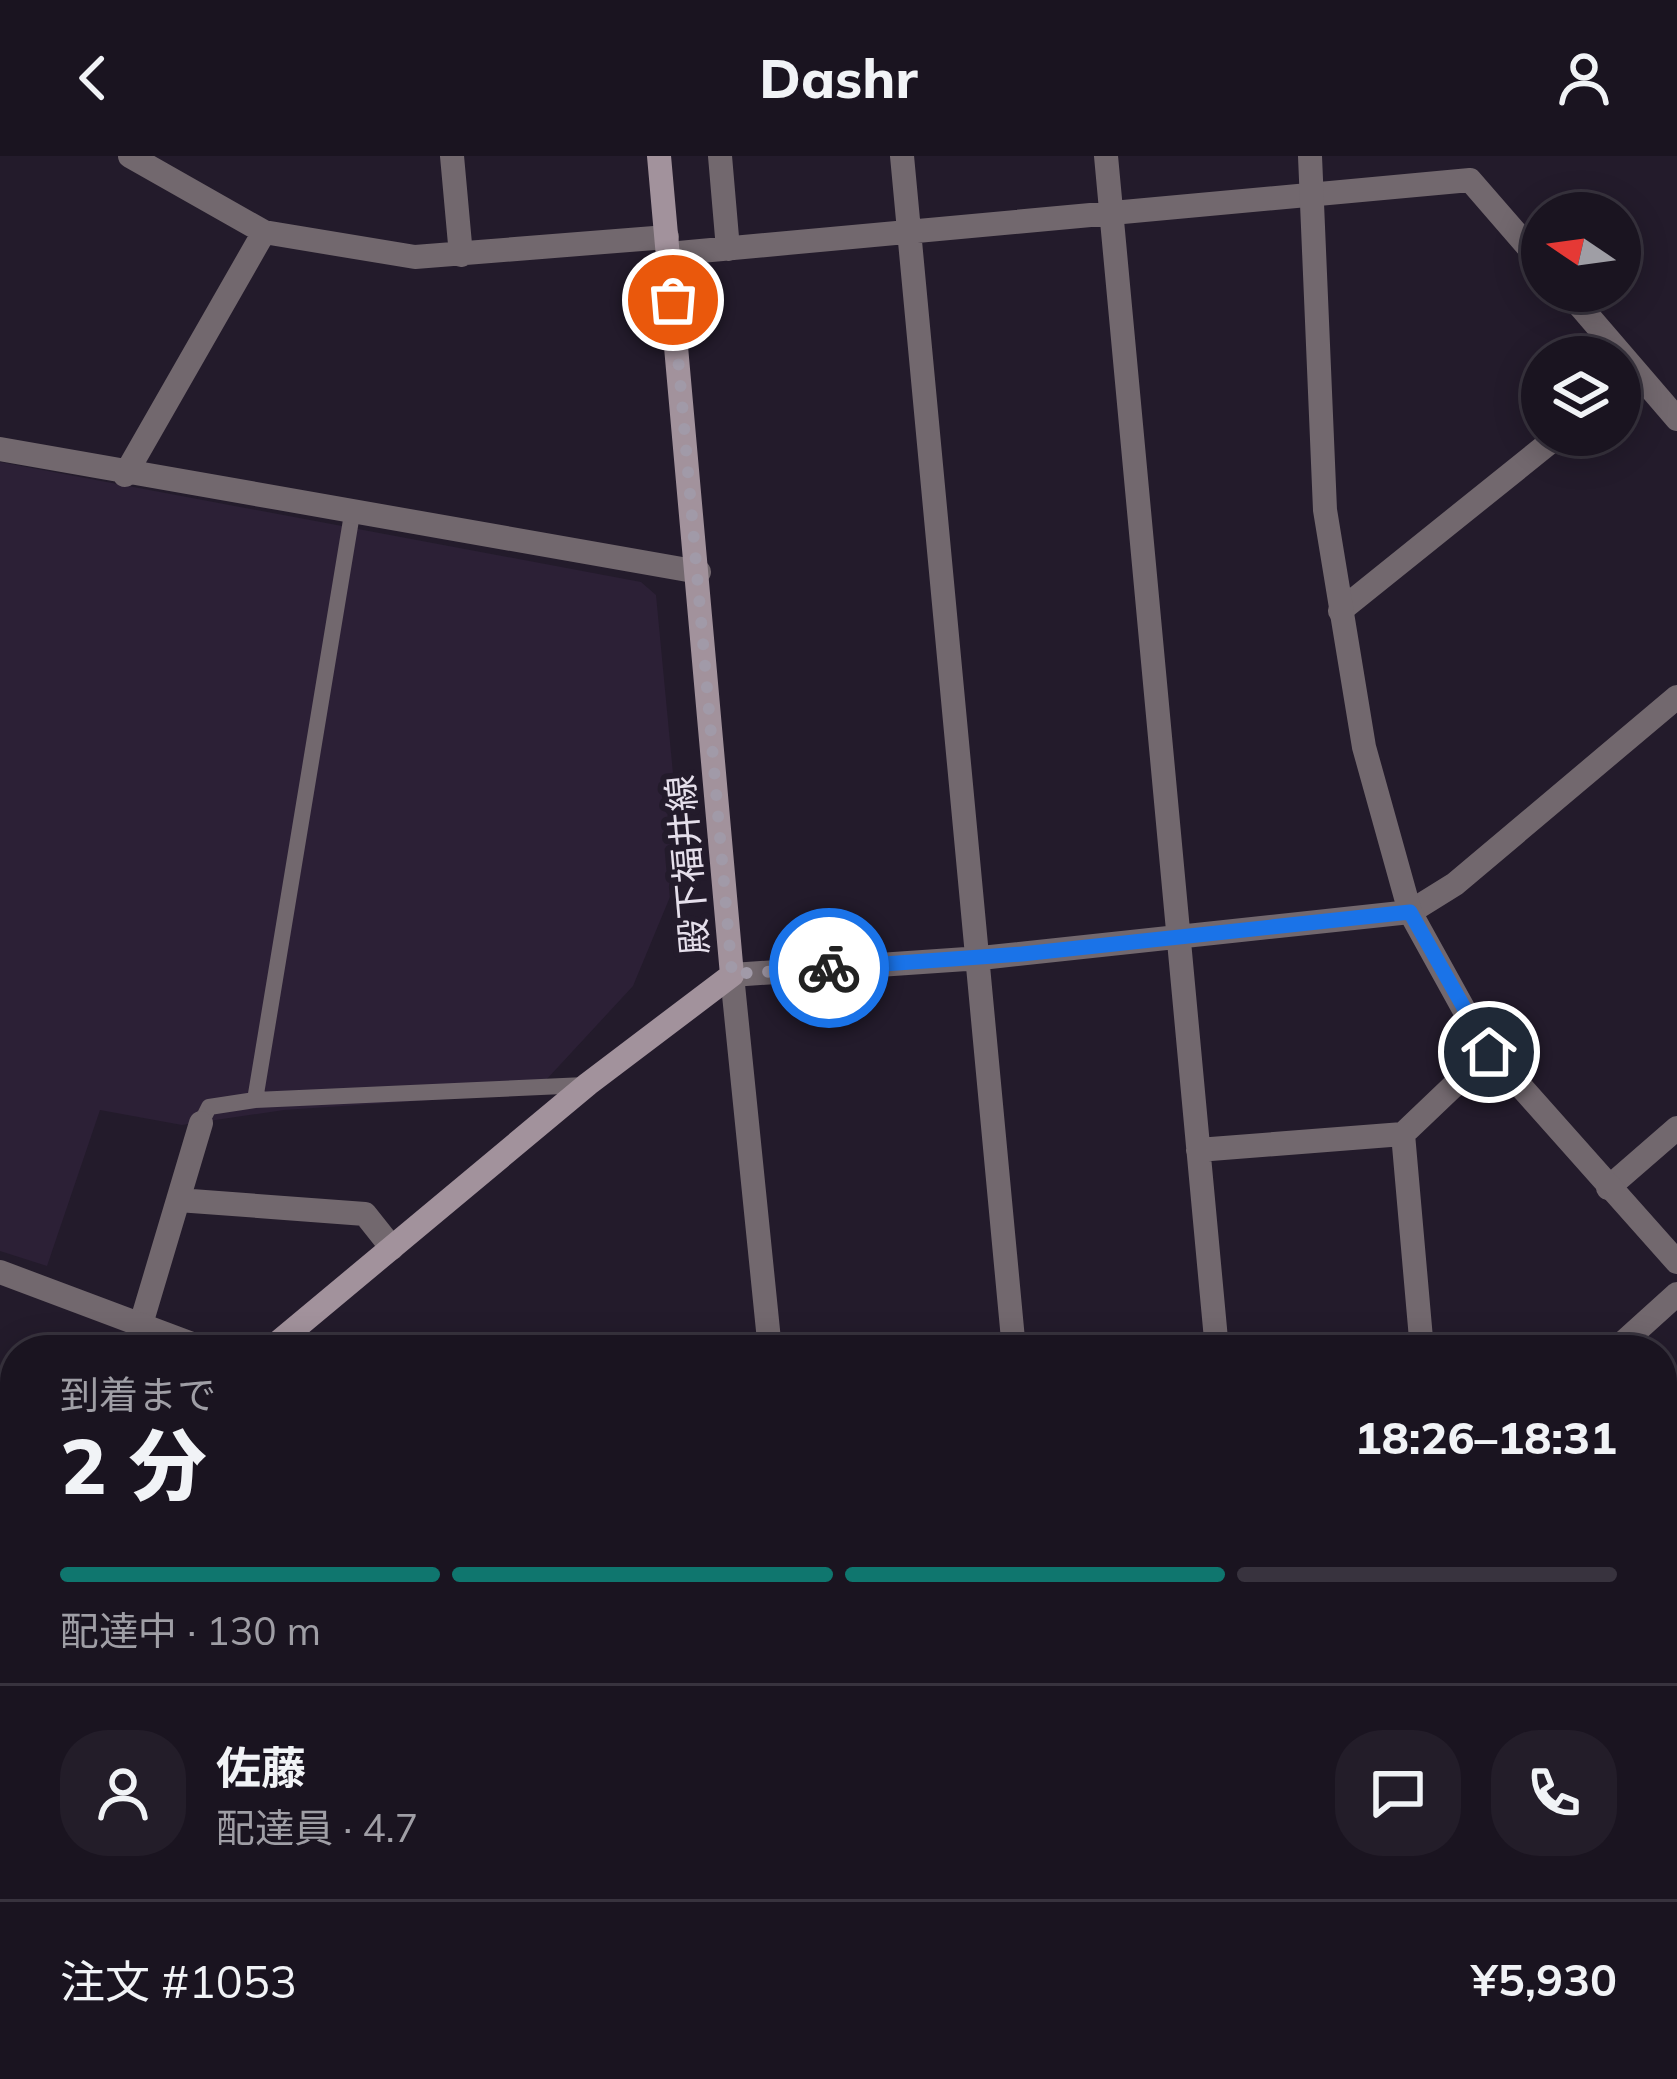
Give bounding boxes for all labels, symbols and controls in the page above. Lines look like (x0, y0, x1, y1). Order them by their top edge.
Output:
text: Dashr (759, 44, 918, 112)
icon: back (60, 45, 126, 111)
icon: person (1551, 45, 1617, 111)
north arrow (1521, 192, 1641, 312)
map controls (1521, 192, 1641, 456)
pin (622, 249, 724, 351)
icon: bag (640, 267, 706, 333)
button: layers (1521, 336, 1641, 456)
street label: 殿下福井線 (657, 773, 717, 957)
courier (769, 908, 889, 1028)
icon: bike (796, 935, 862, 1001)
pin (1438, 1001, 1540, 1103)
icon: home (1456, 1019, 1522, 1085)
text: 到着まで (60, 1370, 216, 1419)
text: 18:26–18:31 (1355, 1409, 1617, 1465)
text: 2 分 (60, 1416, 207, 1514)
text: 配達中 · 130 m (60, 1606, 321, 1655)
button: person (60, 1730, 186, 1856)
button: chat (1335, 1730, 1461, 1856)
button: phone (1491, 1730, 1617, 1856)
text: 佐藤 (216, 1739, 306, 1795)
text: 配達員 · 4.7 (216, 1803, 418, 1852)
text: ¥5,930 (1471, 1951, 1617, 2007)
text: 注文 #1053 (60, 1953, 297, 2009)

